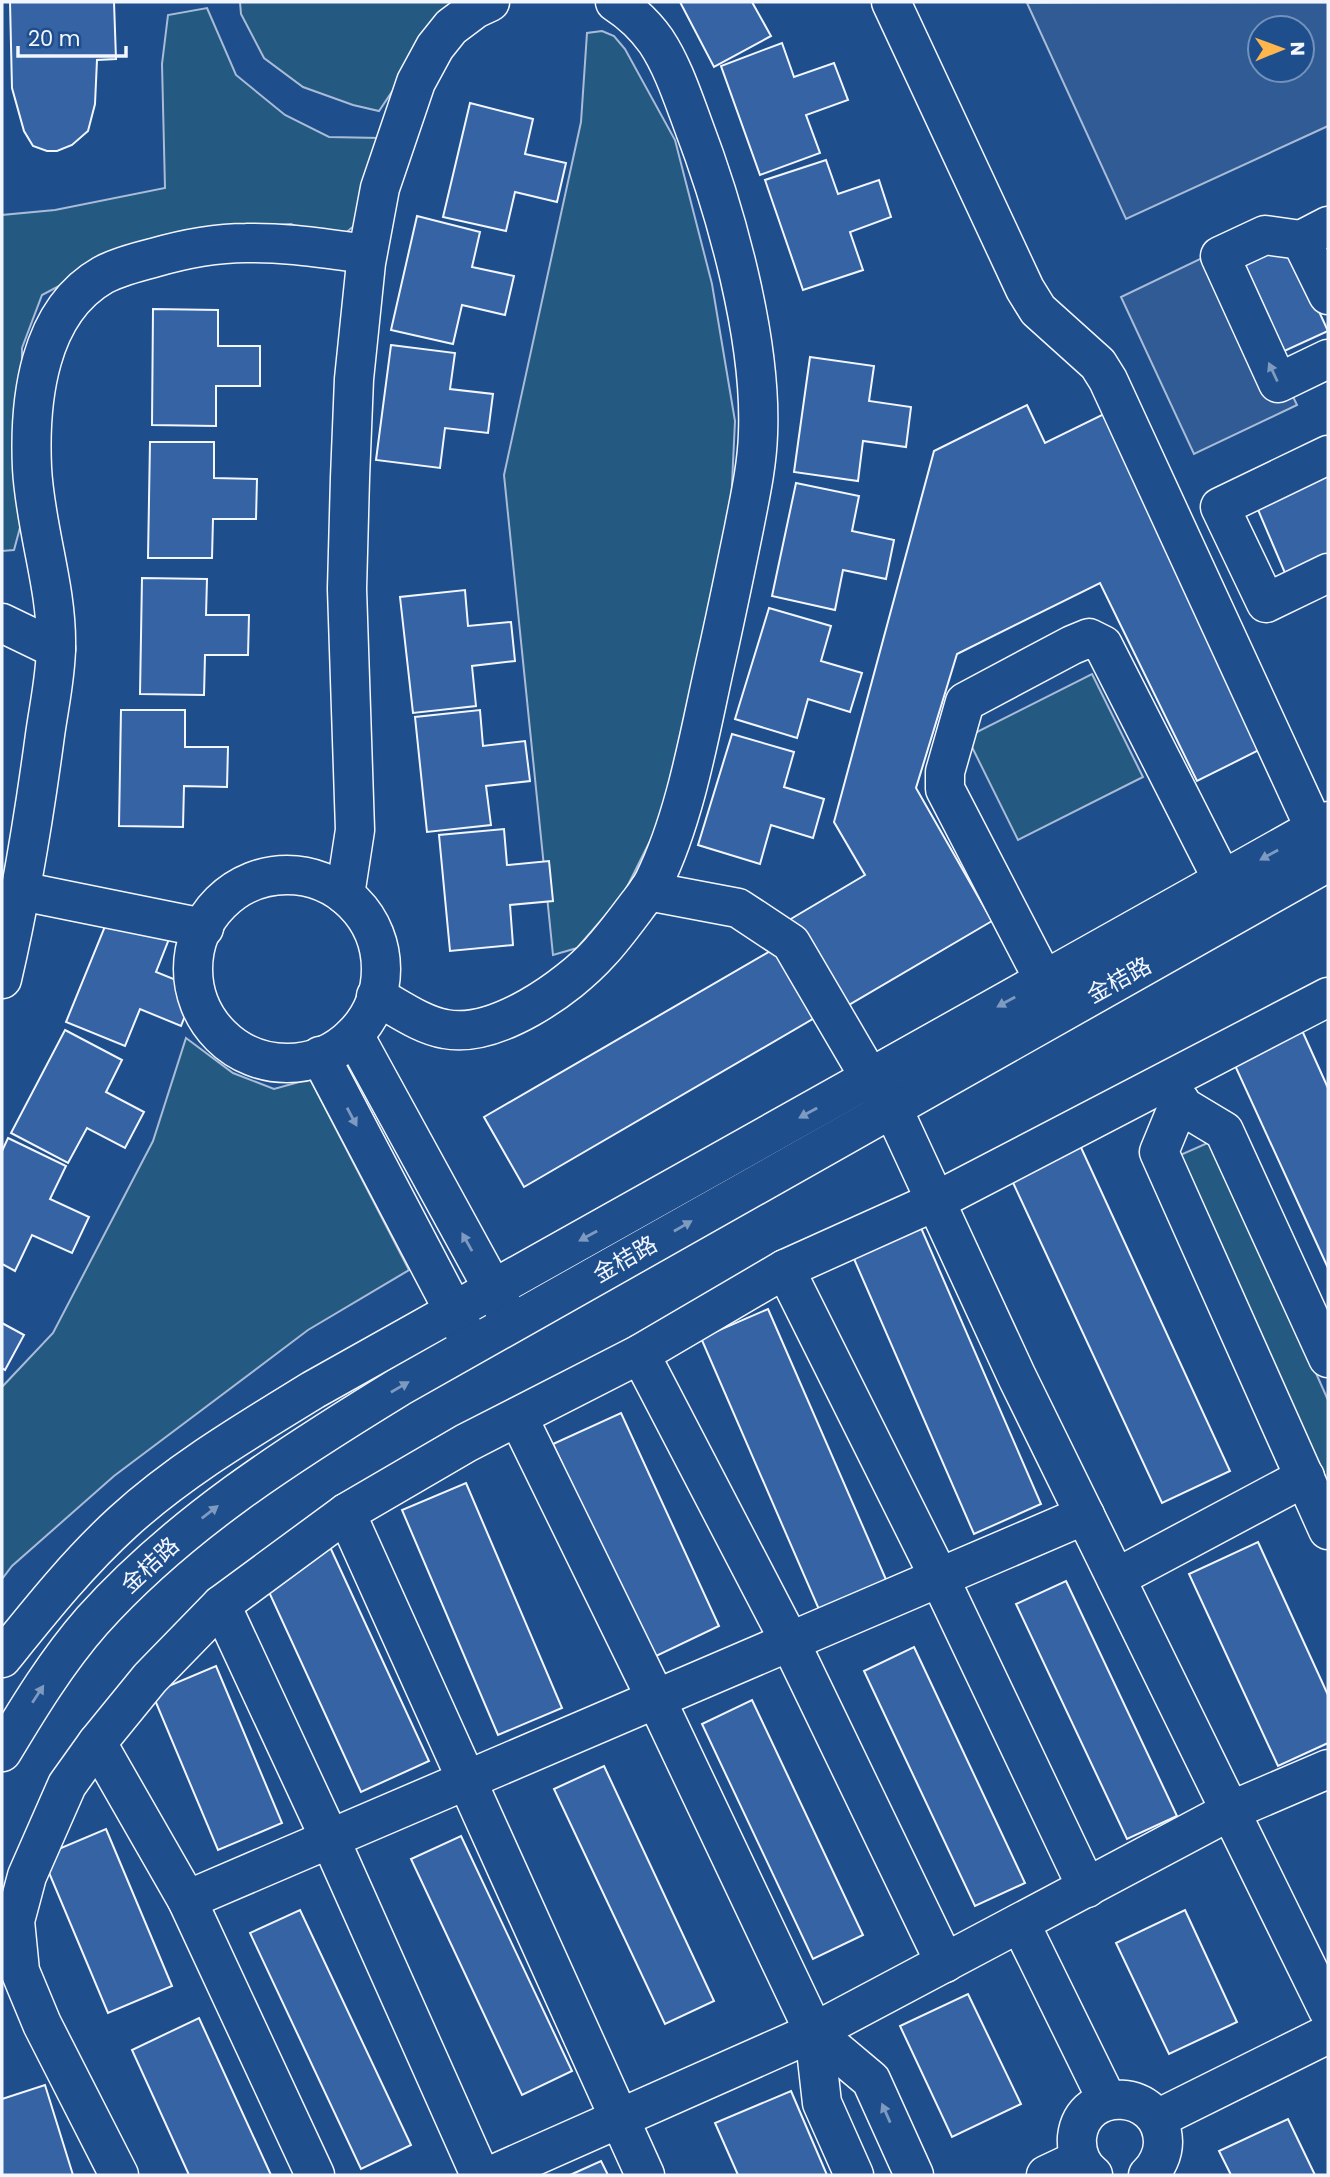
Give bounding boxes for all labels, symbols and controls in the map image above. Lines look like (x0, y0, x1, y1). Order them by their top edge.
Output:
scale bar (18, 14, 126, 58)
north arrow (1246, 14, 1316, 84)
text: 20 m (28, 24, 81, 53)
text: N (1284, 41, 1311, 56)
one-way arrow (1267, 362, 1279, 382)
one-way arrow (1259, 849, 1278, 861)
street label: 金桔路 (1081, 949, 1157, 1011)
one-way arrow (996, 996, 1016, 1008)
one-way arrow (346, 1107, 358, 1127)
one-way arrow (798, 1107, 817, 1119)
one-way arrow (673, 1220, 693, 1232)
street label: 金桔路 (587, 1228, 663, 1290)
one-way arrow (578, 1230, 597, 1242)
one-way arrow (461, 1232, 473, 1252)
one-way arrow (390, 1381, 410, 1393)
one-way arrow (201, 1505, 219, 1520)
street label: 金桔路 (114, 1530, 186, 1600)
one-way arrow (31, 1685, 45, 1703)
one-way arrow (880, 2103, 892, 2123)

